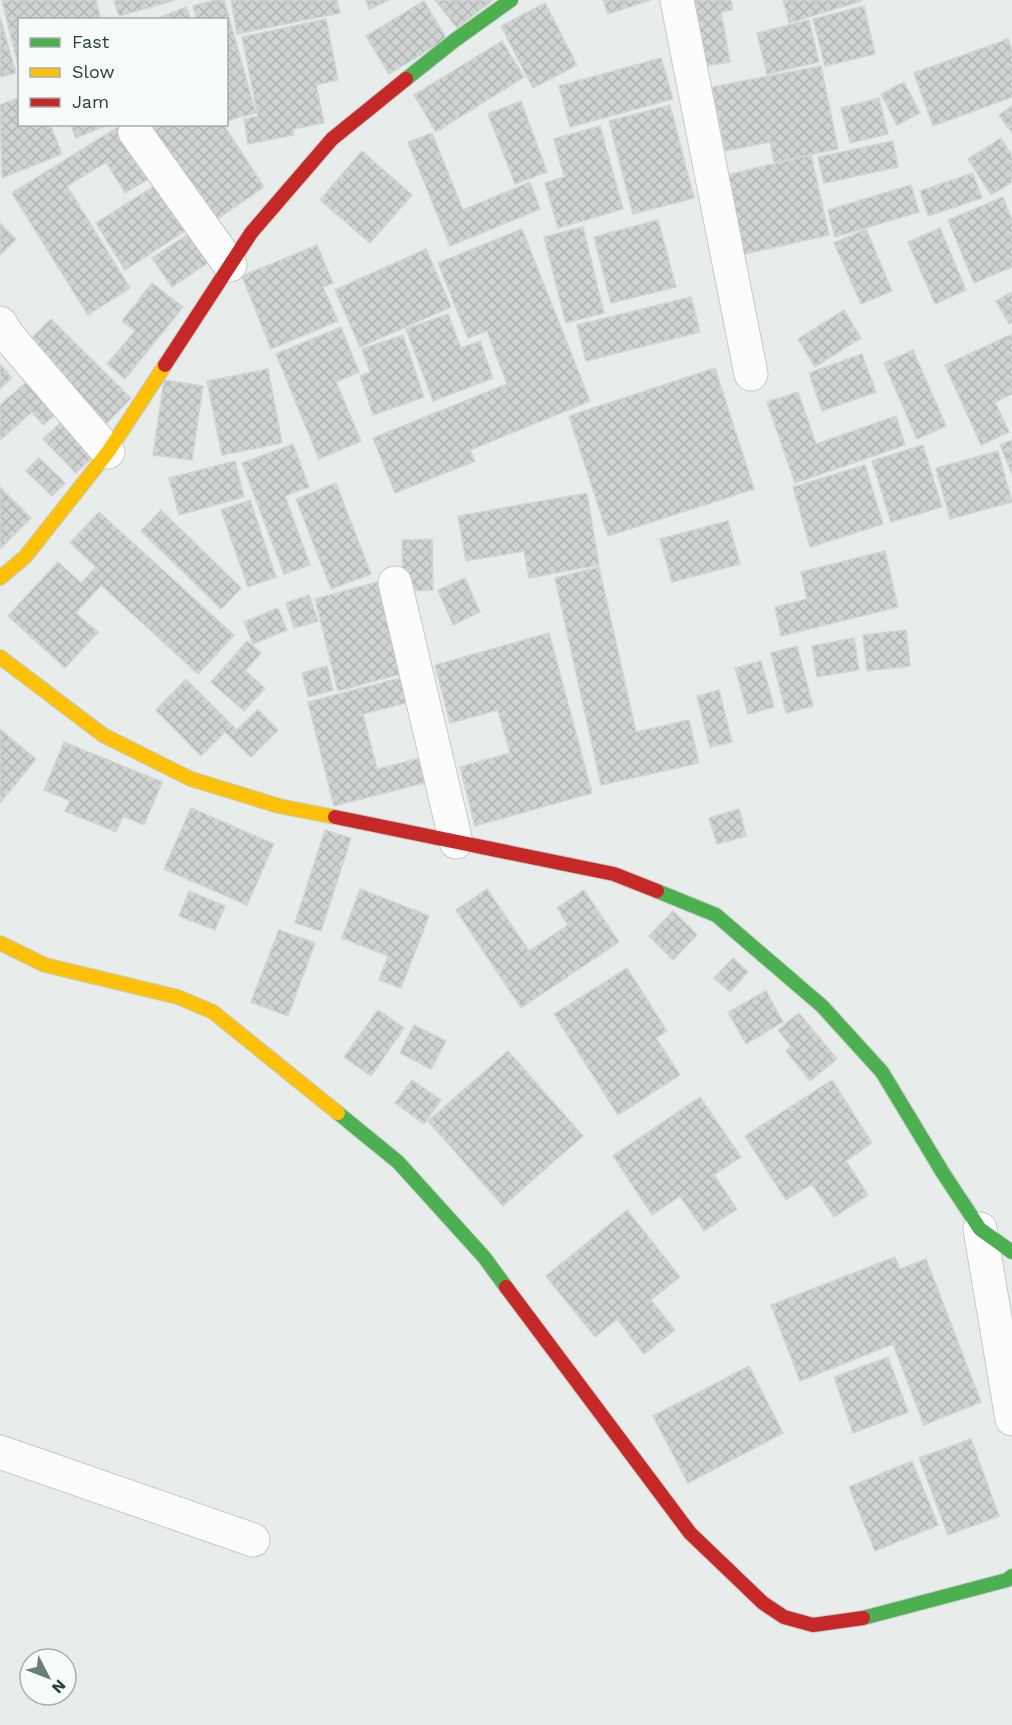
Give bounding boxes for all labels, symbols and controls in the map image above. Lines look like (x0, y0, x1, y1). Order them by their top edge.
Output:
legend (18, 18, 228, 126)
text: Fast (72, 31, 110, 52)
text: Slow (72, 61, 115, 82)
text: Jam (72, 91, 109, 112)
north arrow (18, 1647, 78, 1707)
text: N (48, 1676, 70, 1697)

